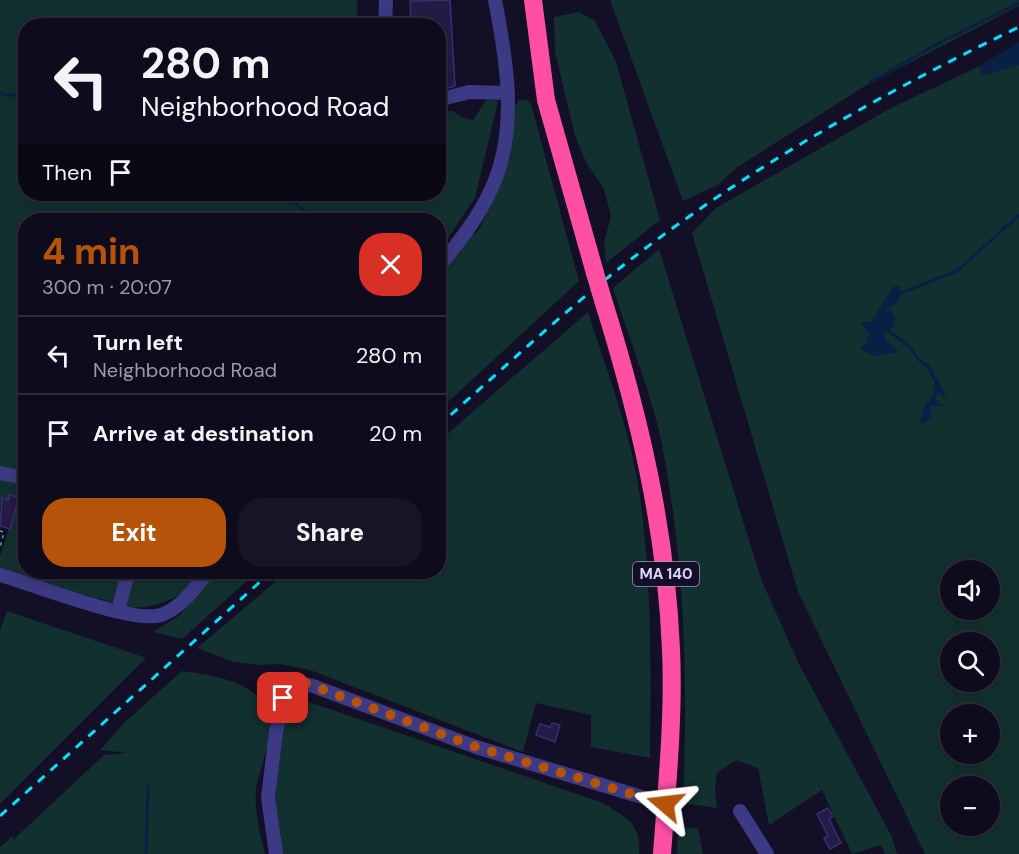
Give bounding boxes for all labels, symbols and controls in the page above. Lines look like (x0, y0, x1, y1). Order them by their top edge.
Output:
text: 280 m (141, 36, 271, 91)
icon: left (42, 42, 120, 120)
text: Neighborhood Road (141, 89, 389, 124)
icon: arrive (104, 156, 137, 189)
text: Then (42, 158, 92, 187)
text: 4 min (42, 228, 140, 275)
button: close (359, 233, 422, 296)
text: 300 m · 20:07 (42, 274, 172, 300)
text: Turn left (93, 328, 183, 357)
icon: left (42, 339, 75, 372)
text: 280 m (356, 341, 422, 370)
text: Neighborhood Road (93, 357, 277, 383)
icon: arrive (42, 417, 75, 450)
text: Arrive at destination (93, 419, 314, 448)
text: 20 m (369, 419, 422, 448)
button: Exit (42, 498, 226, 567)
button: Share (238, 498, 422, 567)
map controls (940, 560, 1000, 836)
button: sound (940, 560, 1000, 620)
road number: MA 140 (633, 562, 699, 586)
button: search (940, 632, 1000, 692)
pin (257, 672, 308, 723)
icon: arrive (266, 681, 299, 714)
button: + (940, 704, 1000, 764)
position arrow (633, 772, 697, 836)
button: − (940, 776, 1000, 836)

